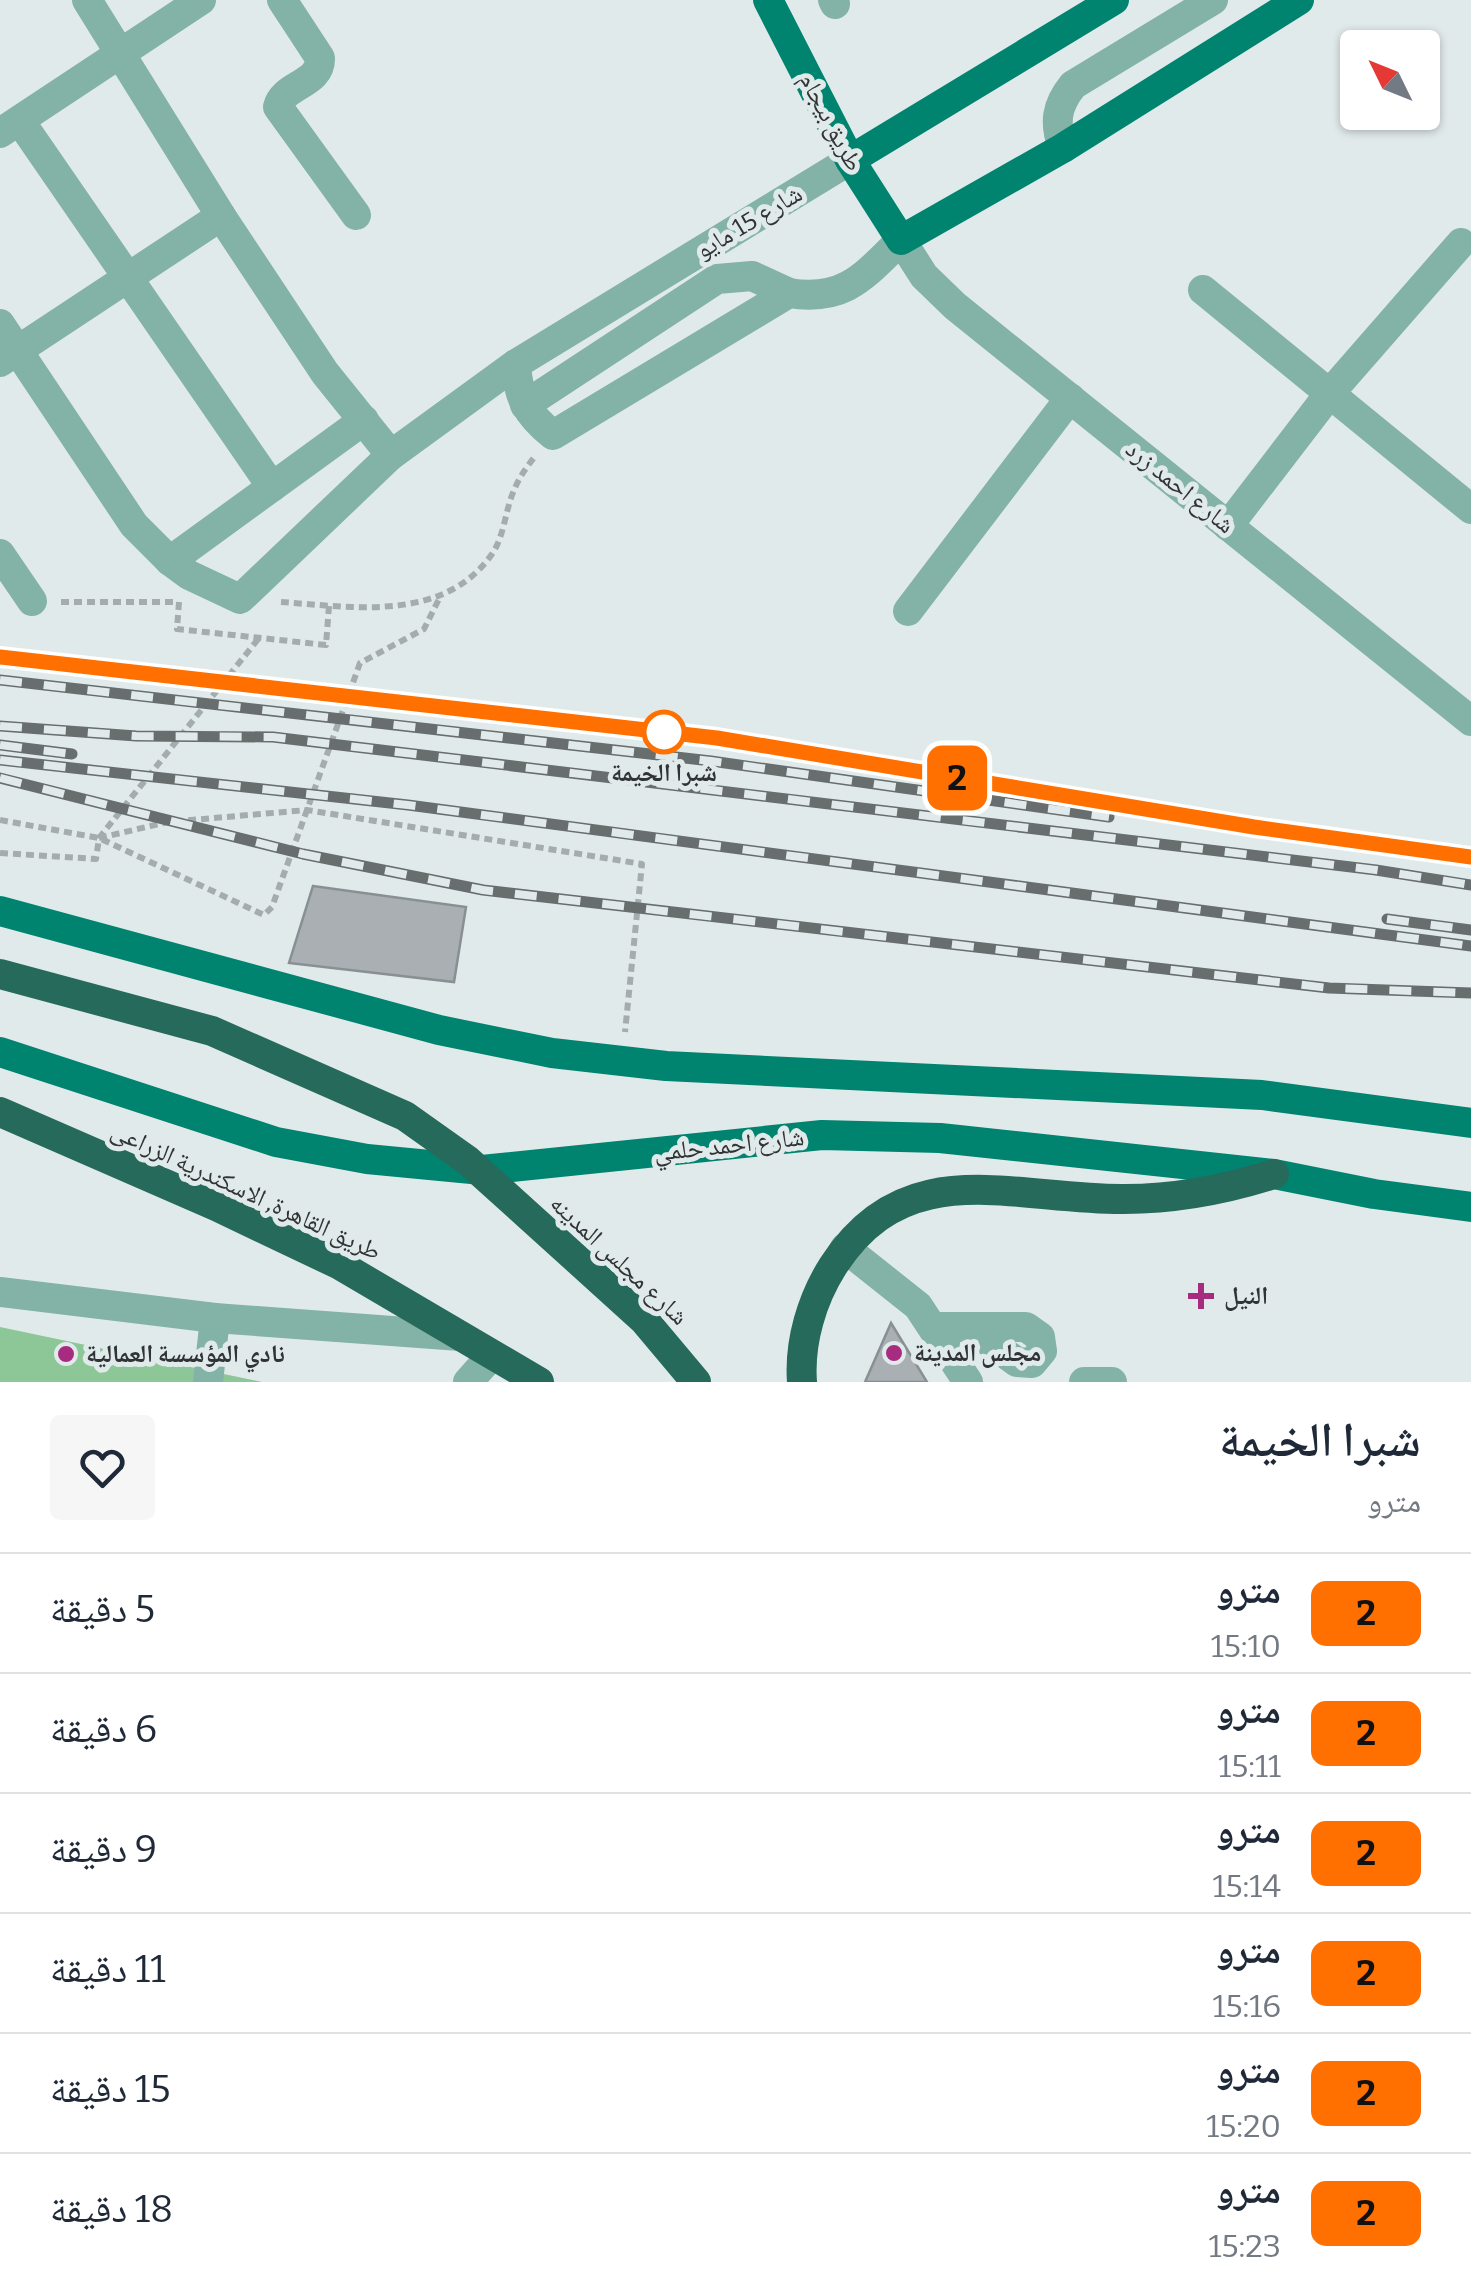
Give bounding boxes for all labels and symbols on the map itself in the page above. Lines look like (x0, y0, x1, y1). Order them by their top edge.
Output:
north arrow (1340, 30, 1440, 130)
street label: طريق بيجام (792, 68, 869, 177)
street label: شارع 15 مايو (690, 178, 808, 266)
street label: شارع احمد زرد (1120, 434, 1240, 540)
marker: شبرا الخيمة (643, 711, 685, 753)
line badge: 2 (924, 746, 990, 810)
place label: شبرا الخيمة (611, 758, 717, 788)
street label: طريق القاهرة, الاسكندرية الزراعى (106, 1115, 386, 1267)
street label: شارع احمد حلمي (652, 1122, 806, 1172)
street label: شارع مجلس المدينه (544, 1188, 694, 1332)
place label: النيل (1224, 1281, 1268, 1311)
marker: النيل (1188, 1283, 1214, 1309)
place label: مجلس المدينة (914, 1338, 1041, 1368)
place label: نادي المؤسسة العمالية (86, 1339, 285, 1373)
marker: مجلس المدينة (883, 1342, 905, 1364)
marker: نادي المؤسسة العمالية (55, 1343, 77, 1365)

